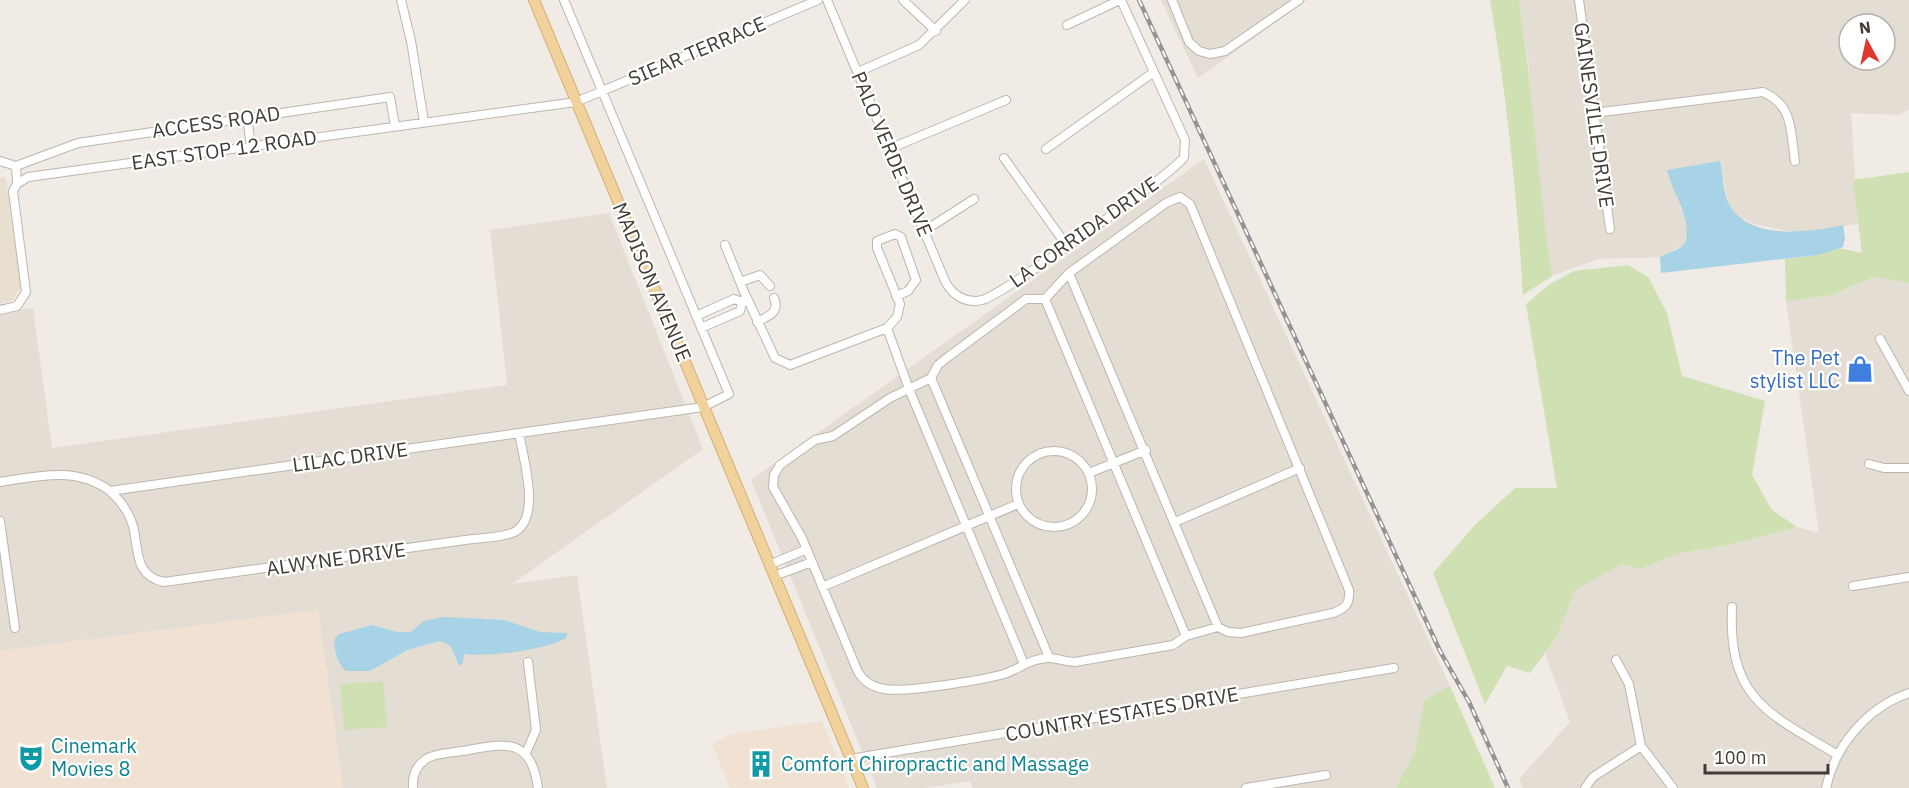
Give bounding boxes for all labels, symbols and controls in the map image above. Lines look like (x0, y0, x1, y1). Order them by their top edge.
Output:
street label: SIEAR TERRACE (624, 9, 770, 92)
north arrow (1837, 12, 1897, 72)
text: N (1858, 16, 1872, 38)
street label: GAINESVILLE DRIVE (1568, 21, 1621, 209)
street label: PALO VERDE DRIVE (845, 67, 939, 240)
street label: ACCESS ROAD (150, 99, 282, 144)
street label: EAST STOP 12 ROAD (130, 123, 318, 176)
street label: LA CORRIDA DRIVE (1004, 170, 1164, 293)
street label: MADISON AVENUE (607, 198, 698, 365)
place label: The Pet stylist LLC (1750, 344, 1840, 394)
shop icon: The Pet stylist LLC (1845, 354, 1875, 384)
street label: LILAC DRIVE (291, 435, 409, 478)
street label: ALWYNE DRIVE (264, 535, 407, 582)
street label: COUNTRY ESTATES DRIVE (1003, 680, 1241, 747)
place label: Cinemark Movies 8 (51, 732, 137, 782)
scale bar (1705, 737, 1828, 775)
theatre icon: Cinemark Movies 8 (16, 743, 46, 773)
text: 100 m (1714, 746, 1766, 769)
building icon: Comfort Chiropractic and Massage (746, 749, 776, 779)
place label: Comfort Chiropractic and Massage (781, 750, 1089, 777)

